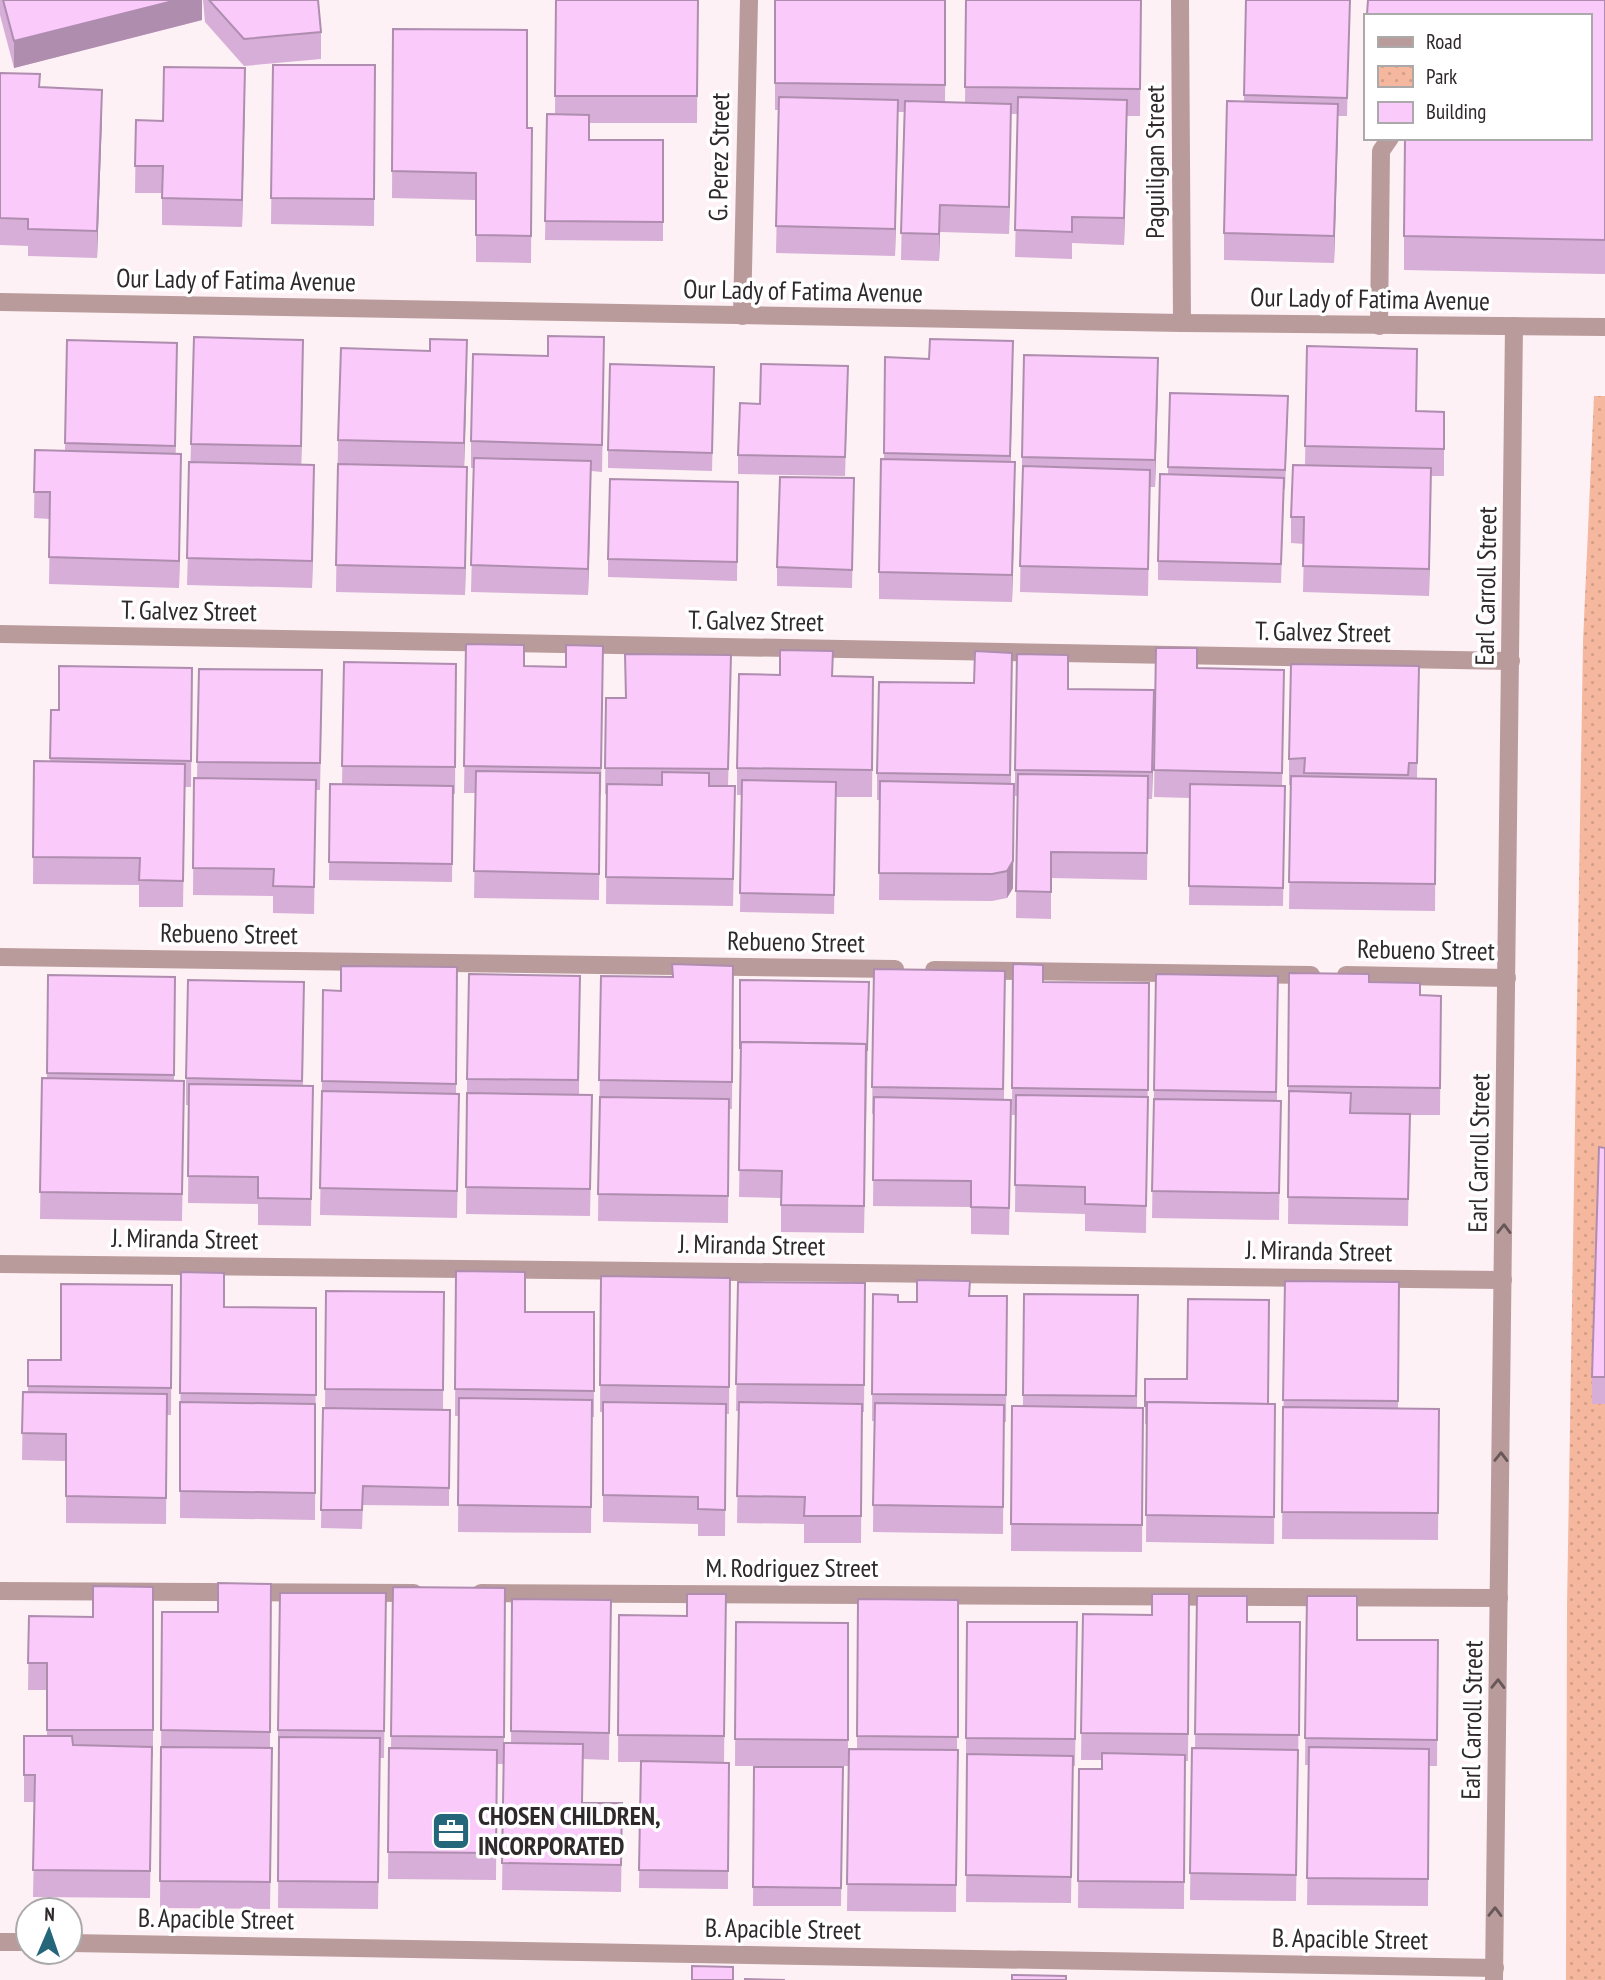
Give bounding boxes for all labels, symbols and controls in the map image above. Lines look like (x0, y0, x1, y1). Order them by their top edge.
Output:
legend (1364, 14, 1591, 140)
text: Road (1426, 28, 1462, 55)
text: Park (1426, 63, 1457, 90)
street label: Paguiligan Street (1138, 85, 1171, 239)
street label: G. Perez Street (701, 92, 736, 222)
text: Building (1426, 98, 1486, 125)
street label: Our Lady of Fatima Avenue (116, 261, 356, 298)
street label: Our Lady of Fatima Avenue (683, 272, 923, 309)
street label: Our Lady of Fatima Avenue (1250, 280, 1490, 317)
street label: Earl Carroll Street (1468, 506, 1503, 666)
street label: T. Galvez Street (121, 593, 257, 628)
street label: T. Galvez Street (688, 603, 824, 638)
street label: T. Galvez Street (1255, 614, 1391, 649)
street label: Rebueno Street (160, 916, 298, 951)
street label: Rebueno Street (727, 924, 865, 959)
street label: Rebueno Street (1357, 932, 1495, 967)
street label: Earl Carroll Street (1461, 1073, 1496, 1233)
street label: J. Miranda Street (110, 1221, 259, 1256)
one-way arrow (1496, 1224, 1512, 1234)
street label: J. Miranda Street (677, 1227, 826, 1262)
street label: J. Miranda Street (1244, 1233, 1393, 1268)
one-way arrow (1493, 1451, 1509, 1462)
street label: M. Rodriguez Street (706, 1551, 878, 1584)
street label: Earl Carroll Street (1454, 1640, 1489, 1800)
one-way arrow (1490, 1679, 1506, 1689)
place label: CHOSEN CHILDREN, INCORPORATED (478, 1799, 661, 1862)
office icon: CHOSEN CHILDREN, INCORPORATED (430, 1810, 472, 1852)
north arrow (14, 1896, 84, 1966)
street label: B. Apacible Street (138, 1901, 294, 1936)
text: N (44, 1902, 55, 1926)
one-way arrow (1487, 1906, 1503, 1917)
street label: B. Apacible Street (705, 1911, 861, 1946)
street label: B. Apacible Street (1272, 1921, 1428, 1956)

